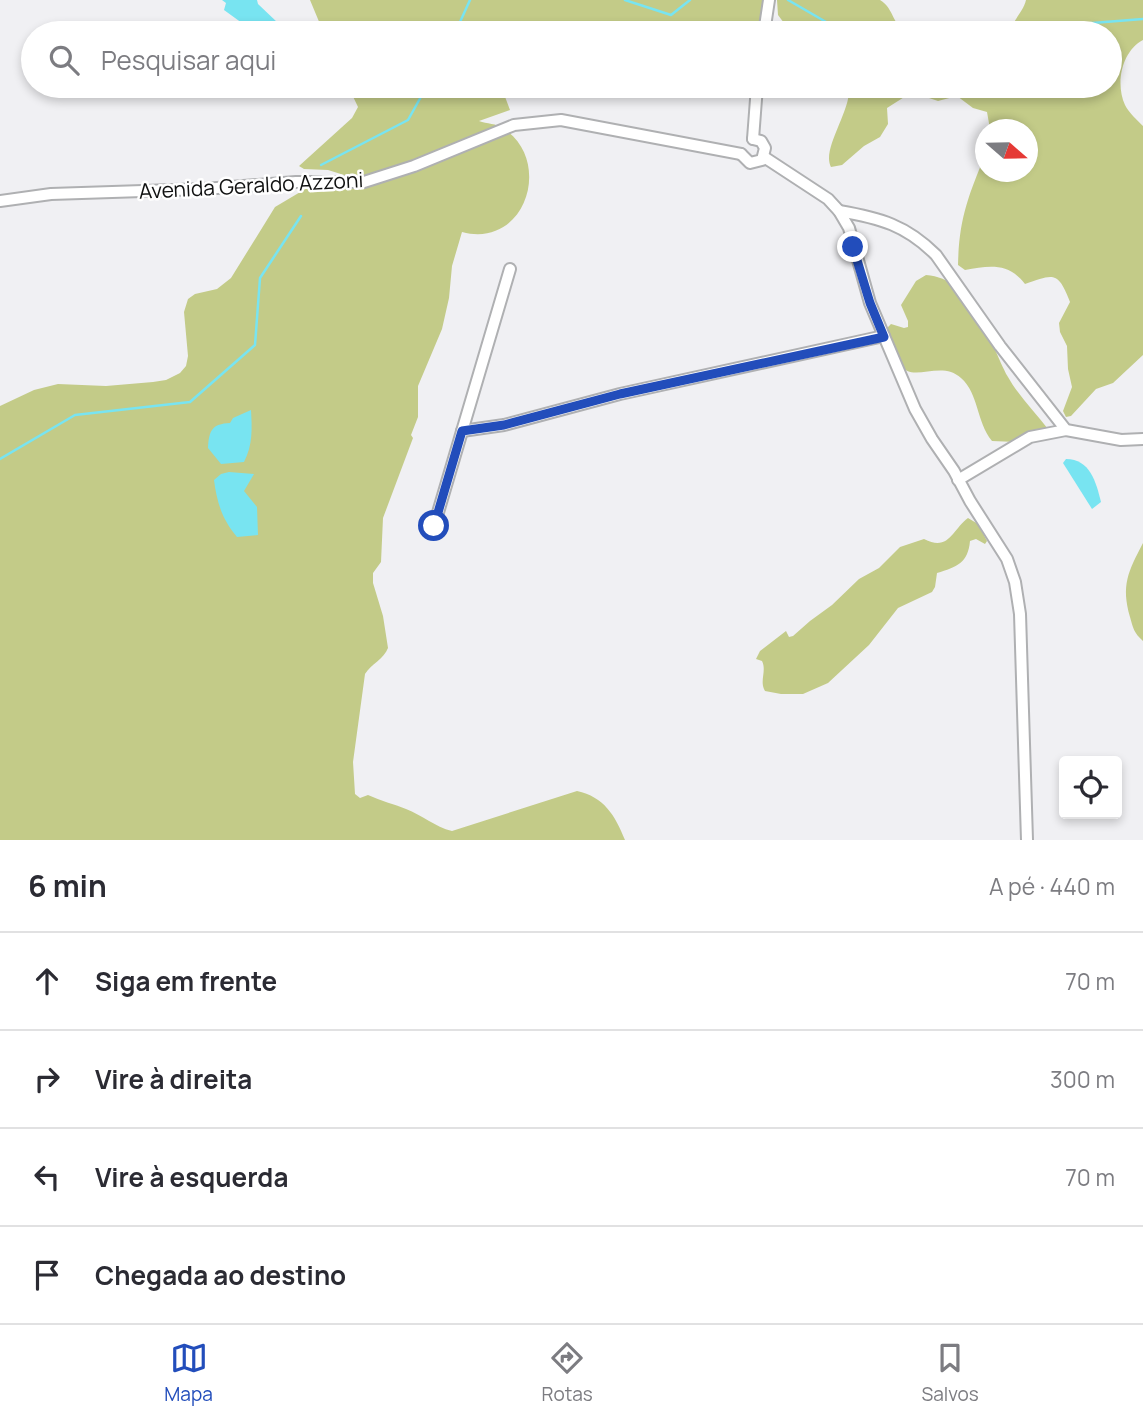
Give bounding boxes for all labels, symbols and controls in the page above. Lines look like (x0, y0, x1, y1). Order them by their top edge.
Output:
search box (21, 21, 1122, 98)
icon: search (45, 41, 83, 79)
text: Pesquisar aqui (101, 42, 276, 78)
north arrow (975, 119, 1038, 182)
street label: Avenida Geraldo Azzoni (138, 165, 364, 205)
route end (837, 231, 868, 262)
route start (418, 510, 449, 541)
map controls (1059, 756, 1122, 819)
button: locate (1059, 756, 1122, 819)
text: 6 min (28, 865, 107, 906)
text: A pé · 440 m (989, 870, 1115, 902)
icon: ahead (28, 962, 66, 1000)
text: Siga em frente (95, 963, 277, 999)
text: 70 m (1065, 965, 1115, 997)
icon: right (28, 1060, 66, 1098)
text: Vire à direita (95, 1061, 252, 1097)
text: 300 m (1050, 1063, 1115, 1095)
icon: left (28, 1158, 66, 1196)
text: Vire à esquerda (95, 1159, 288, 1195)
text: 70 m (1065, 1161, 1115, 1193)
icon: arrive (28, 1256, 66, 1294)
text: Chegada ao destino (95, 1257, 346, 1293)
tab: Mapa (164, 1339, 213, 1407)
tab: Rotas (541, 1339, 593, 1407)
tab: Salvos (922, 1339, 979, 1407)

